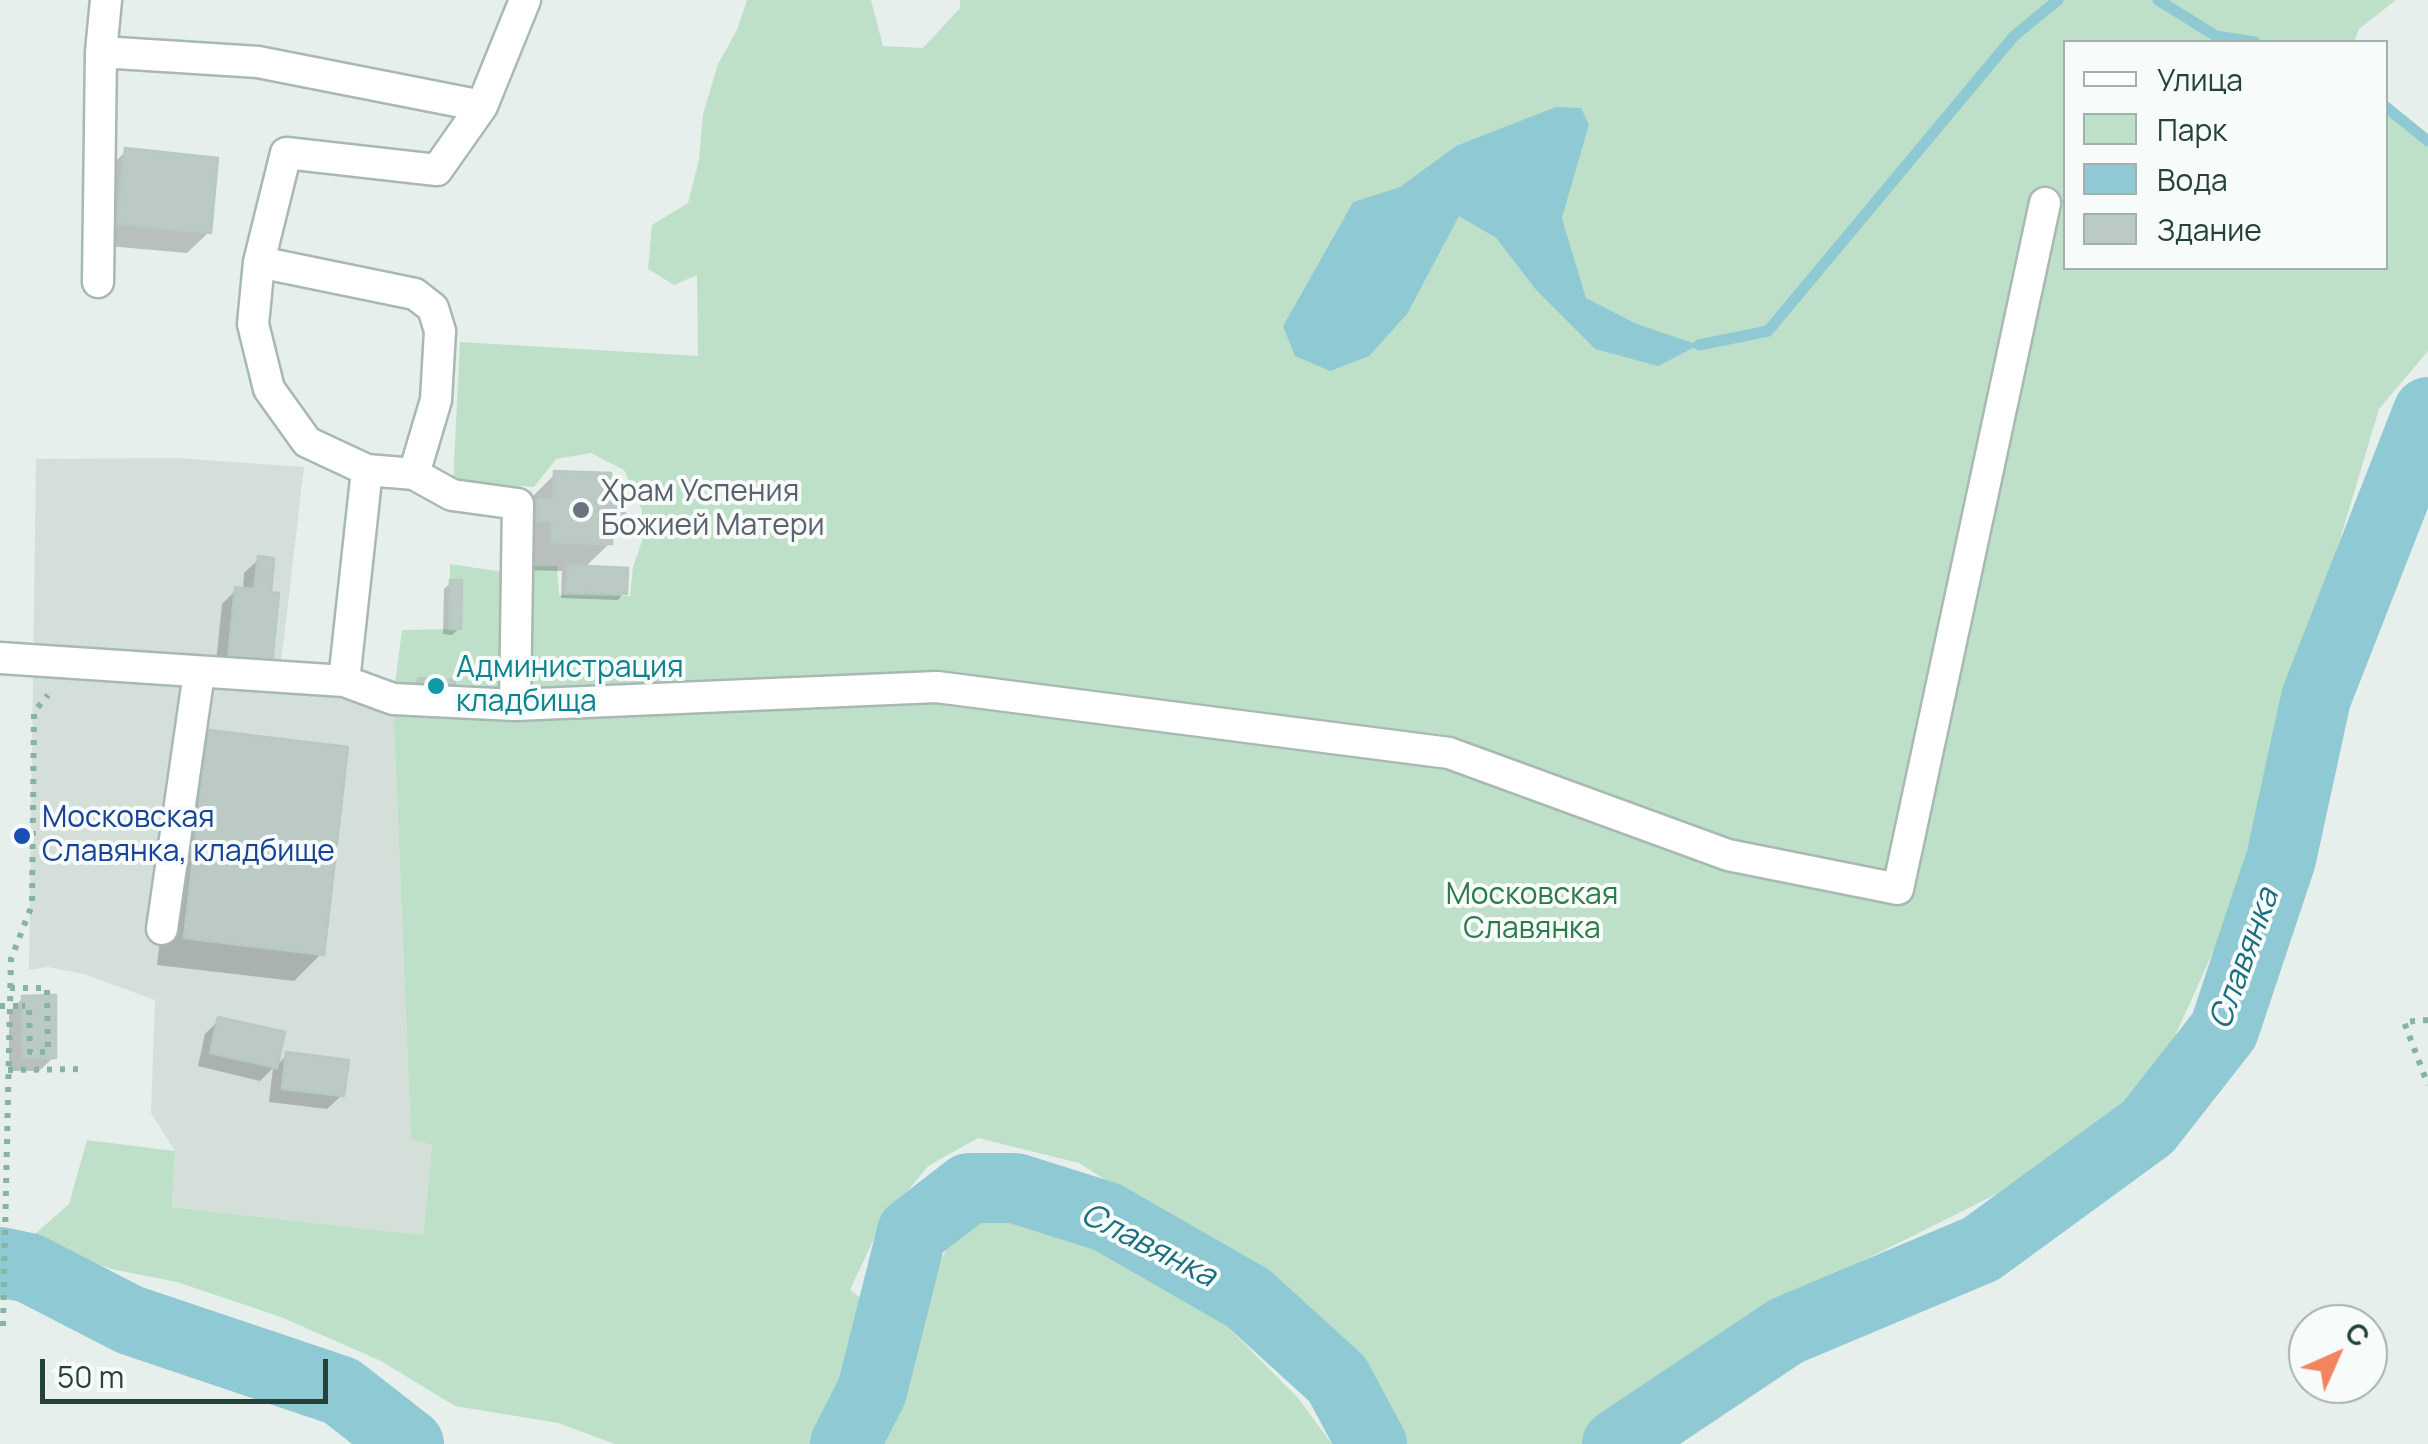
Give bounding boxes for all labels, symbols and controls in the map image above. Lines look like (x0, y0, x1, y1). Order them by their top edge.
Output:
legend (2063, 40, 2388, 270)
text: Улица (2157, 59, 2243, 100)
text: Парк (2157, 109, 2227, 150)
text: Вода (2157, 159, 2228, 200)
text: Здание (2157, 209, 2262, 250)
place label: Храм Успения Божией Матери (601, 475, 825, 546)
marker: Храм Успения Божией Матери (570, 499, 592, 521)
place label: Администрация кладбища (456, 651, 684, 722)
marker: Администрация кладбища (425, 675, 447, 697)
place label: Московская Славянка, кладбище (42, 801, 335, 872)
marker: Московская Славянка, кладбище (11, 825, 33, 847)
park label: Московская Славянка (1446, 878, 1618, 948)
water label: Славянка (2202, 884, 2288, 1034)
water label: Славянка (1074, 1196, 1222, 1296)
north arrow (2288, 1304, 2388, 1404)
text: С (2337, 1313, 2379, 1355)
scale bar (45, 1339, 332, 1401)
text: 50 m (57, 1356, 124, 1397)

